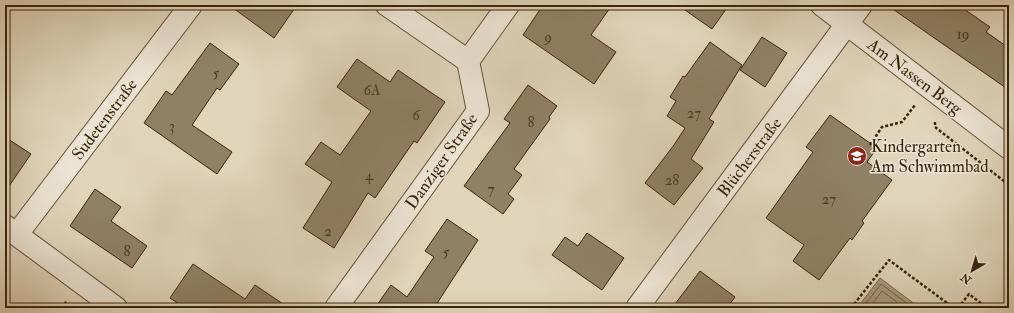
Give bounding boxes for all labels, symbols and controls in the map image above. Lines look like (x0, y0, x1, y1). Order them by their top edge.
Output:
house number: 19 (957, 25, 969, 44)
house number: 9 (543, 28, 552, 47)
street label: Am Nassen Berg (862, 33, 967, 119)
house number: 5 (213, 64, 220, 83)
street label: Sudetenstraße (67, 75, 142, 164)
house number: 6A (363, 81, 381, 100)
house number: 27 (687, 104, 701, 123)
house number: 6 (412, 106, 421, 125)
street label: Danziger Straße (401, 109, 482, 213)
house number: 8 (527, 113, 535, 132)
street label: Blücherstraße (713, 113, 786, 201)
house number: 3 (169, 117, 175, 136)
place label: Kindergarten Am Schwimmbad (870, 136, 989, 177)
school or university icon: Kindergarten Am Schwimmbad (846, 145, 868, 167)
house number: 4 (365, 166, 374, 185)
house number: 28 (665, 171, 679, 190)
house number: 7 (488, 180, 495, 199)
house number: 27 (822, 190, 836, 209)
house number: 2 (324, 222, 332, 241)
house number: 8 (123, 242, 131, 261)
house number: 5 (443, 243, 450, 262)
north arrow (952, 251, 992, 291)
text: N (957, 270, 975, 287)

